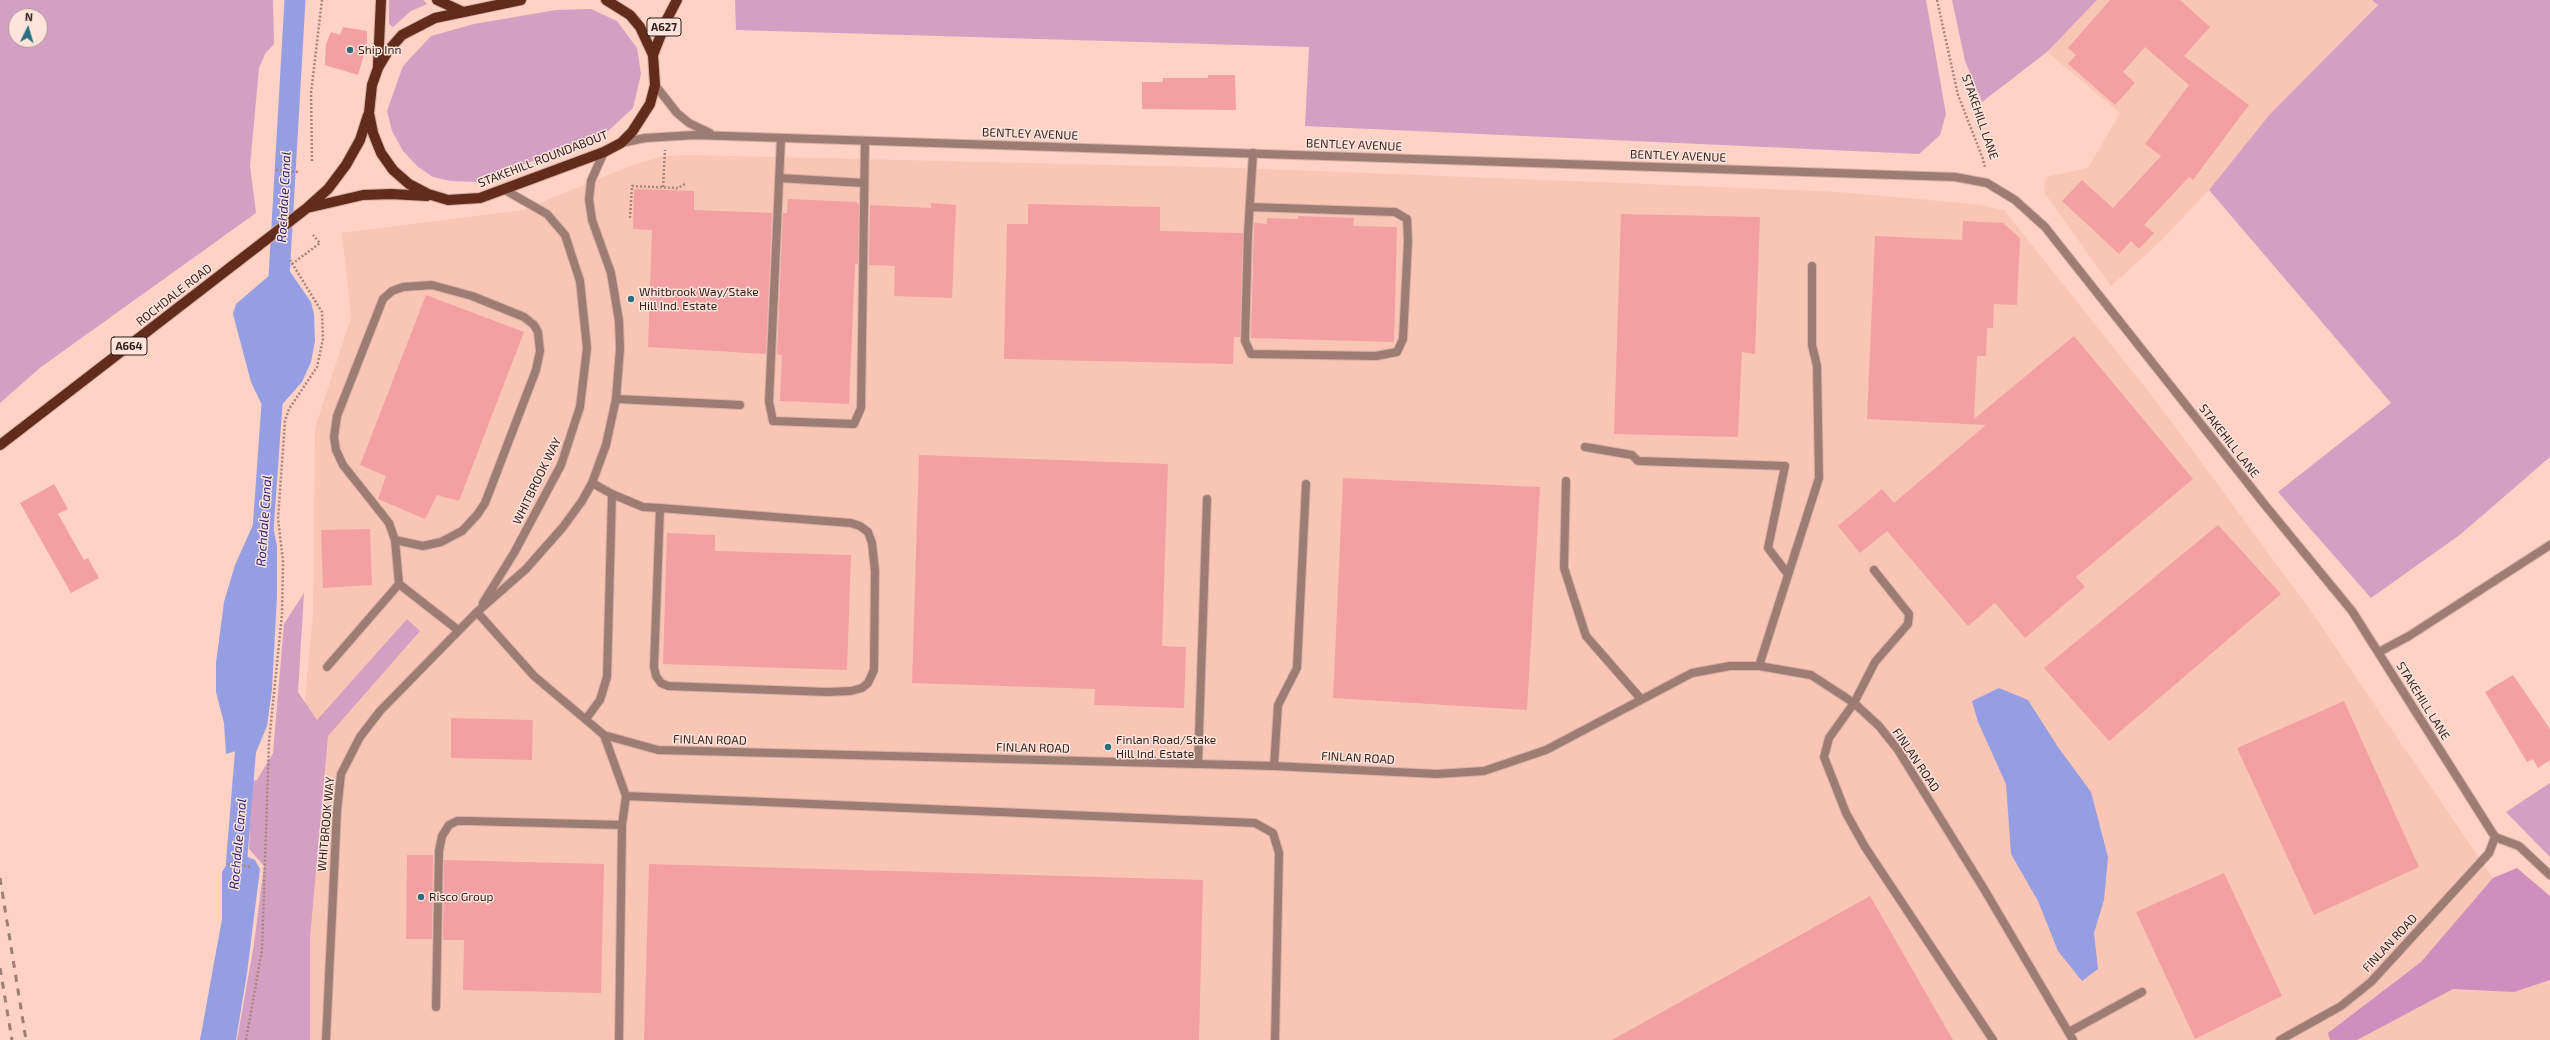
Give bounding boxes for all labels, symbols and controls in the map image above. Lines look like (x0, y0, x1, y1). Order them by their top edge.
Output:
north arrow (8, 8, 48, 48)
text: N (24, 10, 34, 23)
road number: A627 (647, 18, 681, 36)
place label: Ship Inn (358, 43, 401, 57)
marker: Ship Inn (345, 45, 355, 55)
street label: STAKEHILL LANE (1959, 72, 2001, 162)
street label: BENTLEY AVENUE (982, 125, 1078, 143)
street label: STAKEHILL ROUNDABOUT (476, 128, 610, 190)
street label: BENTLEY AVENUE (1306, 136, 1402, 154)
street label: BENTLEY AVENUE (1630, 147, 1726, 165)
water label: Rochdale Canal (274, 151, 294, 243)
street label: ROCHDALE ROAD (133, 261, 215, 329)
place label: Whitbrook Way/Stake Hill Ind. Estate (639, 285, 759, 313)
marker: Whitbrook Way/Stake Hill Ind. Estate (626, 294, 636, 304)
road number: A664 (111, 337, 147, 355)
street label: STAKEHILL LANE (2196, 401, 2262, 481)
street label: WHITBROOK WAY (510, 435, 564, 527)
water label: Rochdale Canal (253, 475, 275, 567)
street label: STAKEHILL LANE (2393, 659, 2453, 743)
street label: FINLAN ROAD (1889, 725, 1943, 795)
street label: FINLAN ROAD (673, 732, 747, 748)
place label: Finlan Road/Stake Hill Ind. Estate (1116, 733, 1216, 761)
street label: FINLAN ROAD (996, 740, 1070, 756)
marker: Finlan Road/Stake Hill Ind. Estate (1103, 742, 1113, 752)
street label: FINLAN ROAD (1321, 749, 1395, 767)
street label: WHITBROOK WAY (315, 776, 337, 872)
water label: Rochdale Canal (226, 798, 250, 890)
place label: Risco Group (429, 890, 494, 904)
marker: Risco Group (416, 892, 426, 902)
street label: FINLAN ROAD (2360, 911, 2420, 975)

